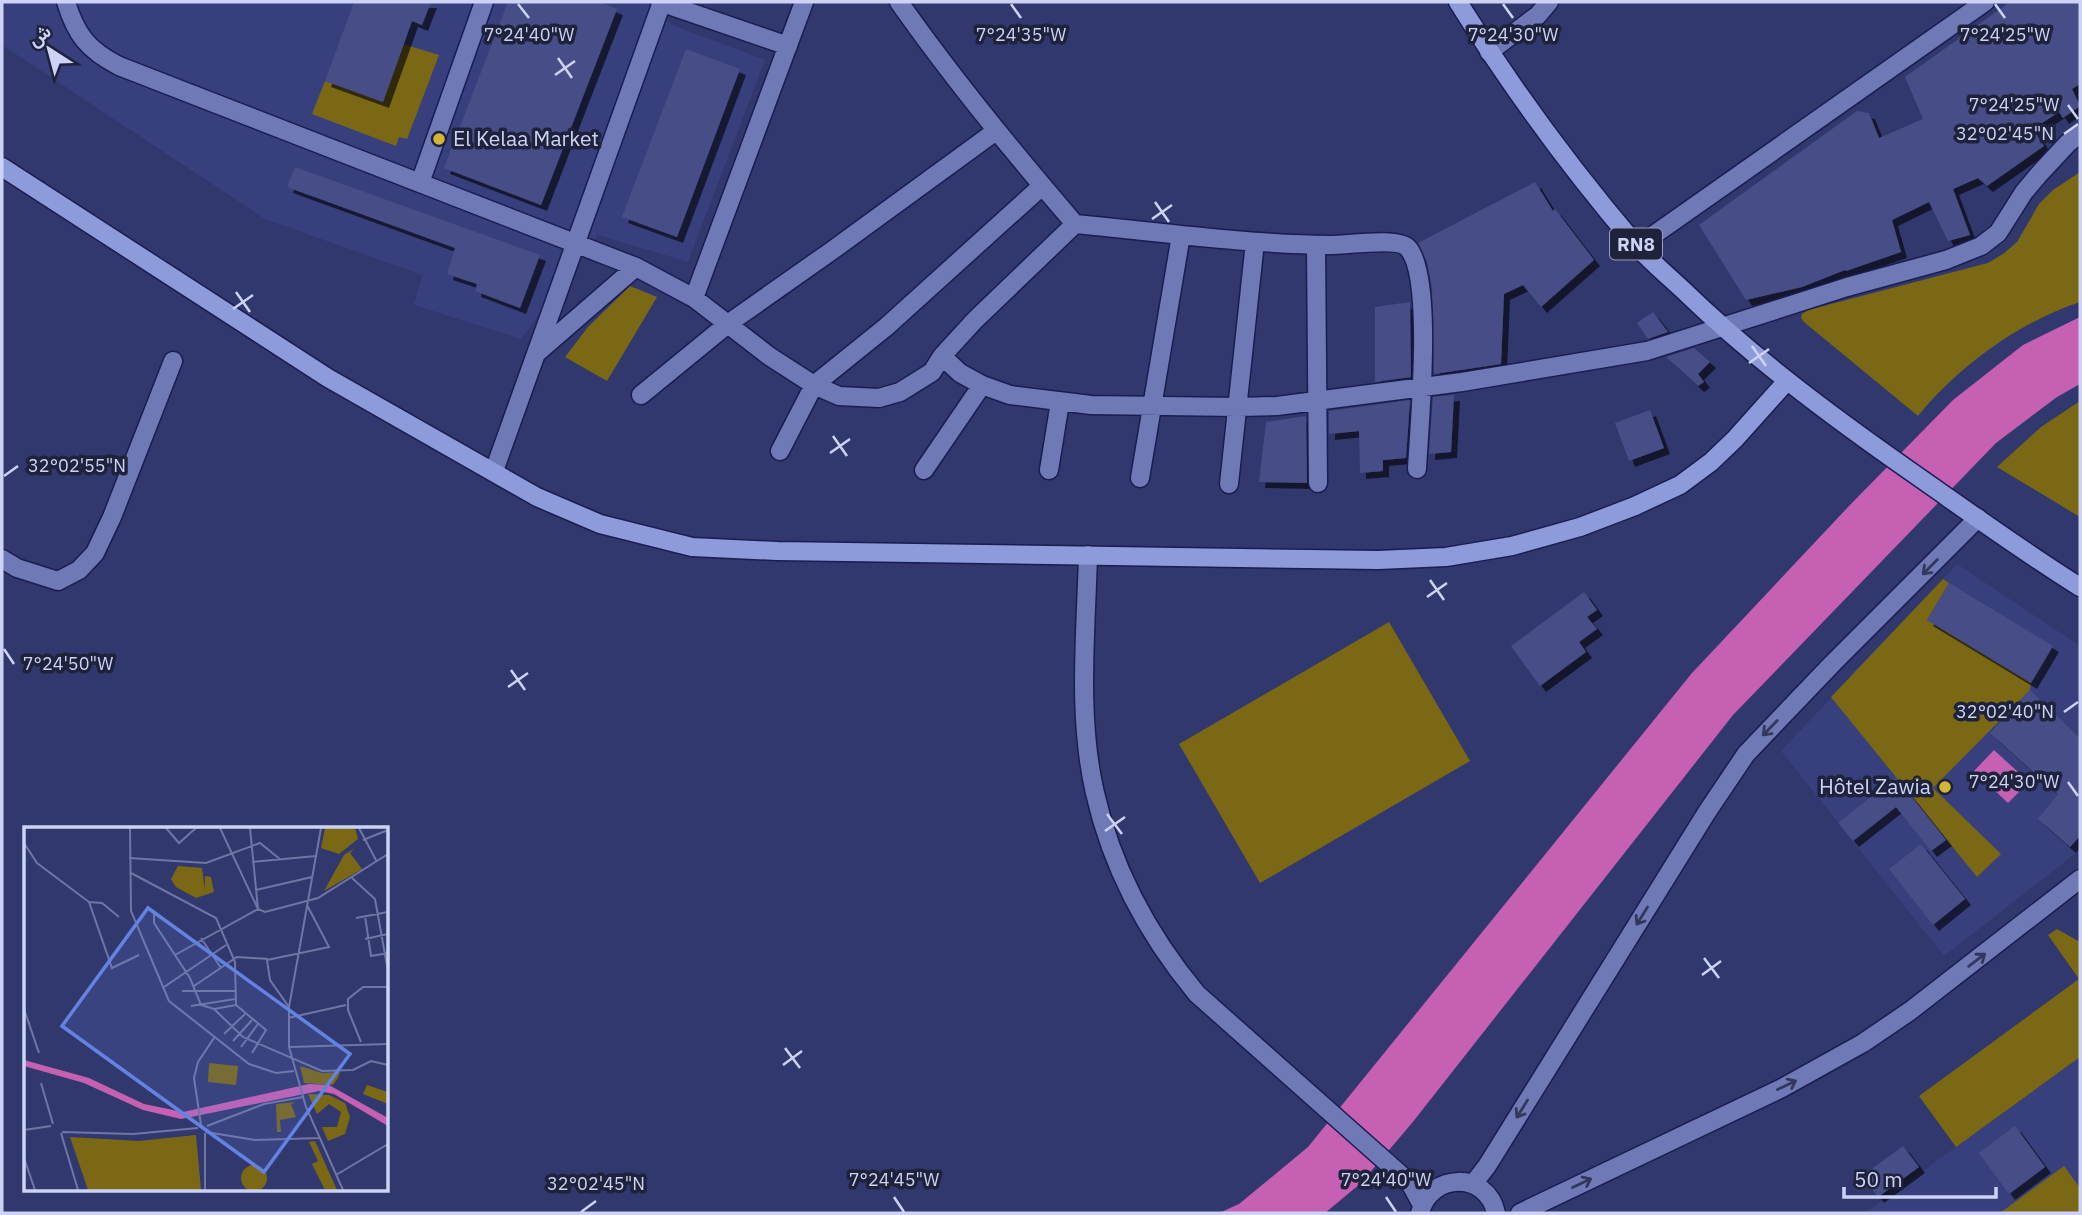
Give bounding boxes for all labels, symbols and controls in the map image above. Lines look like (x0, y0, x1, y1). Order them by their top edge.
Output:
north arrow (14, 14, 84, 84)
text: ش (23, 19, 55, 52)
text: 7°24'40"W (484, 23, 574, 46)
text: 7°24'35"W (976, 23, 1066, 46)
text: 7°24'30"W (1468, 23, 1558, 46)
text: 7°24'25"W (1960, 23, 2050, 46)
text: 7°24'25"W (1969, 93, 2059, 116)
text: 32°02'45"N (1956, 122, 2054, 145)
place label: El Kelaa Market (453, 124, 599, 152)
marker: El Kelaa Market (431, 131, 447, 147)
road number: RN8 (1610, 228, 1662, 260)
text: 32°02'55"N (28, 454, 126, 477)
one-way arrow (1922, 558, 1939, 575)
text: 7°24'50"W (23, 652, 113, 675)
text: 32°02'40"N (1956, 700, 2054, 723)
one-way arrow (1761, 719, 1778, 736)
text: 7°24'30"W (1969, 770, 2059, 793)
place label: Hôtel Zawia (1819, 772, 1931, 800)
marker: Hôtel Zawia (1937, 779, 1953, 795)
inset map (24, 827, 388, 1190)
one-way arrow (1635, 906, 1650, 925)
one-way arrow (1967, 953, 1985, 968)
one-way arrow (1776, 1078, 1797, 1092)
one-way arrow (1515, 1099, 1529, 1119)
scale bar (1844, 1156, 1996, 1200)
text: 50 m (1854, 1165, 1903, 1193)
text: 7°24'45"W (849, 1168, 939, 1191)
text: 7°24'40"W (1341, 1168, 1431, 1191)
text: 32°02'45"N (547, 1172, 645, 1195)
one-way arrow (1571, 1176, 1592, 1190)

